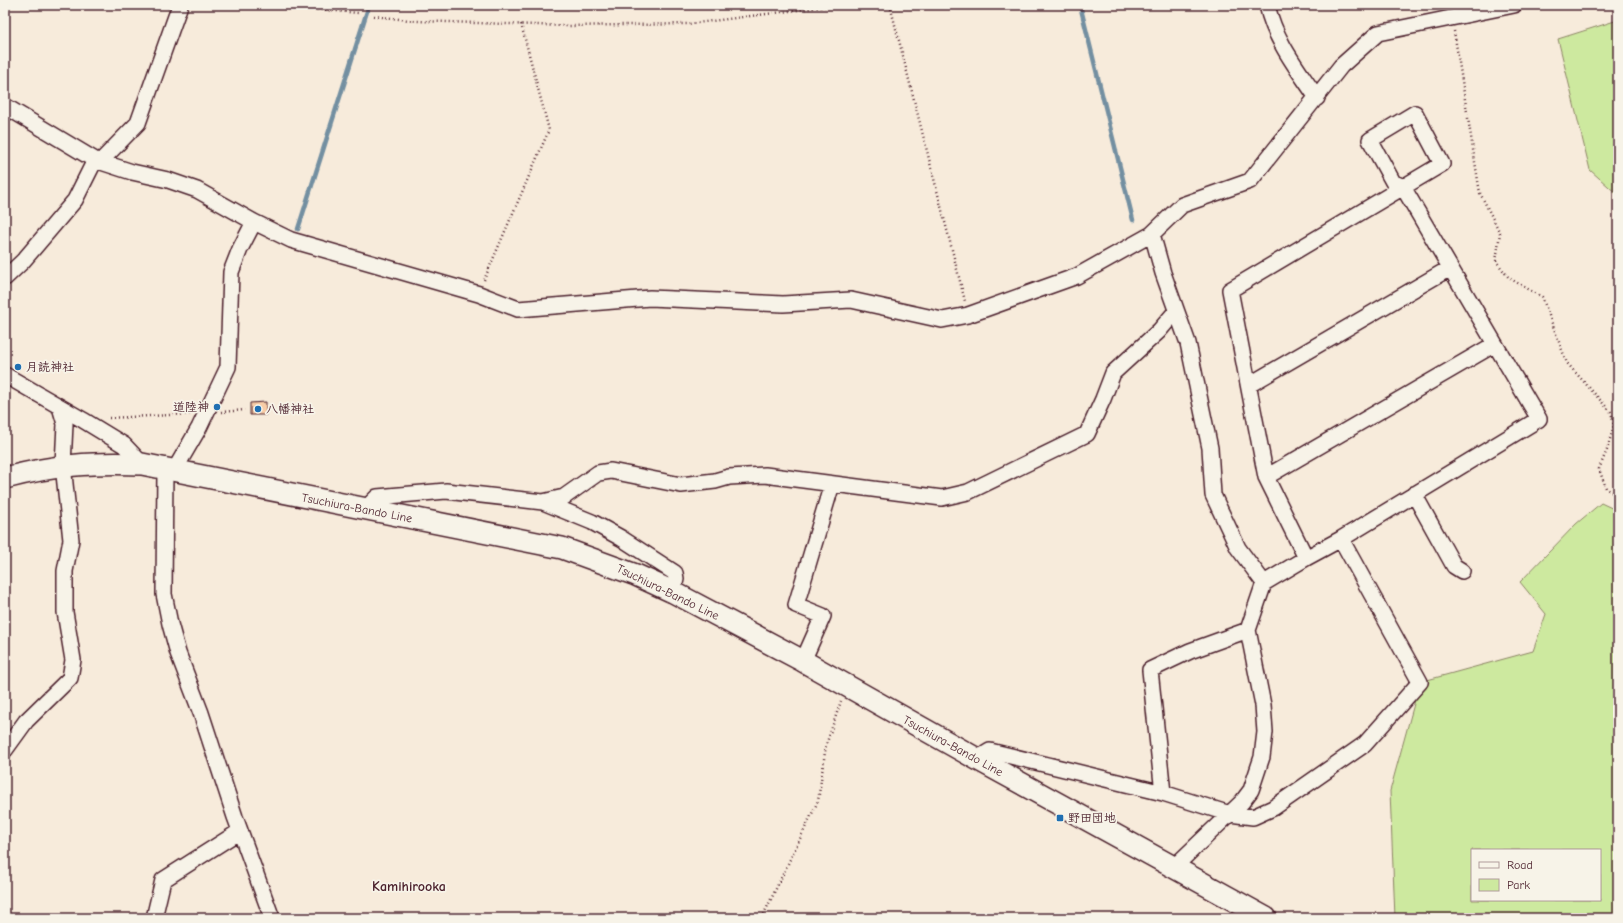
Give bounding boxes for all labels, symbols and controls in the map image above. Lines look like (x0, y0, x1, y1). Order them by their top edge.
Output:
place label: 月読神社 (26, 360, 74, 374)
marker: 月読神社 (13, 362, 23, 372)
place label: 道陸神 (173, 400, 209, 414)
marker: 道陸神 (212, 402, 222, 412)
place label: 八幡神社 (266, 402, 314, 416)
marker: 八幡神社 (253, 404, 263, 414)
street label: Tsuchiura-Bando Line (301, 490, 413, 526)
street label: Tsuchiura-Bando Line (614, 561, 722, 623)
street label: Tsuchiura-Bando Line (900, 713, 1006, 779)
place label: 野田団地 (1068, 811, 1116, 825)
marker: 野田団地 (1055, 813, 1065, 823)
legend (1471, 849, 1601, 901)
text: Road (1507, 858, 1533, 872)
district label: Kamihirooka (372, 878, 446, 895)
text: Park (1507, 878, 1530, 892)

